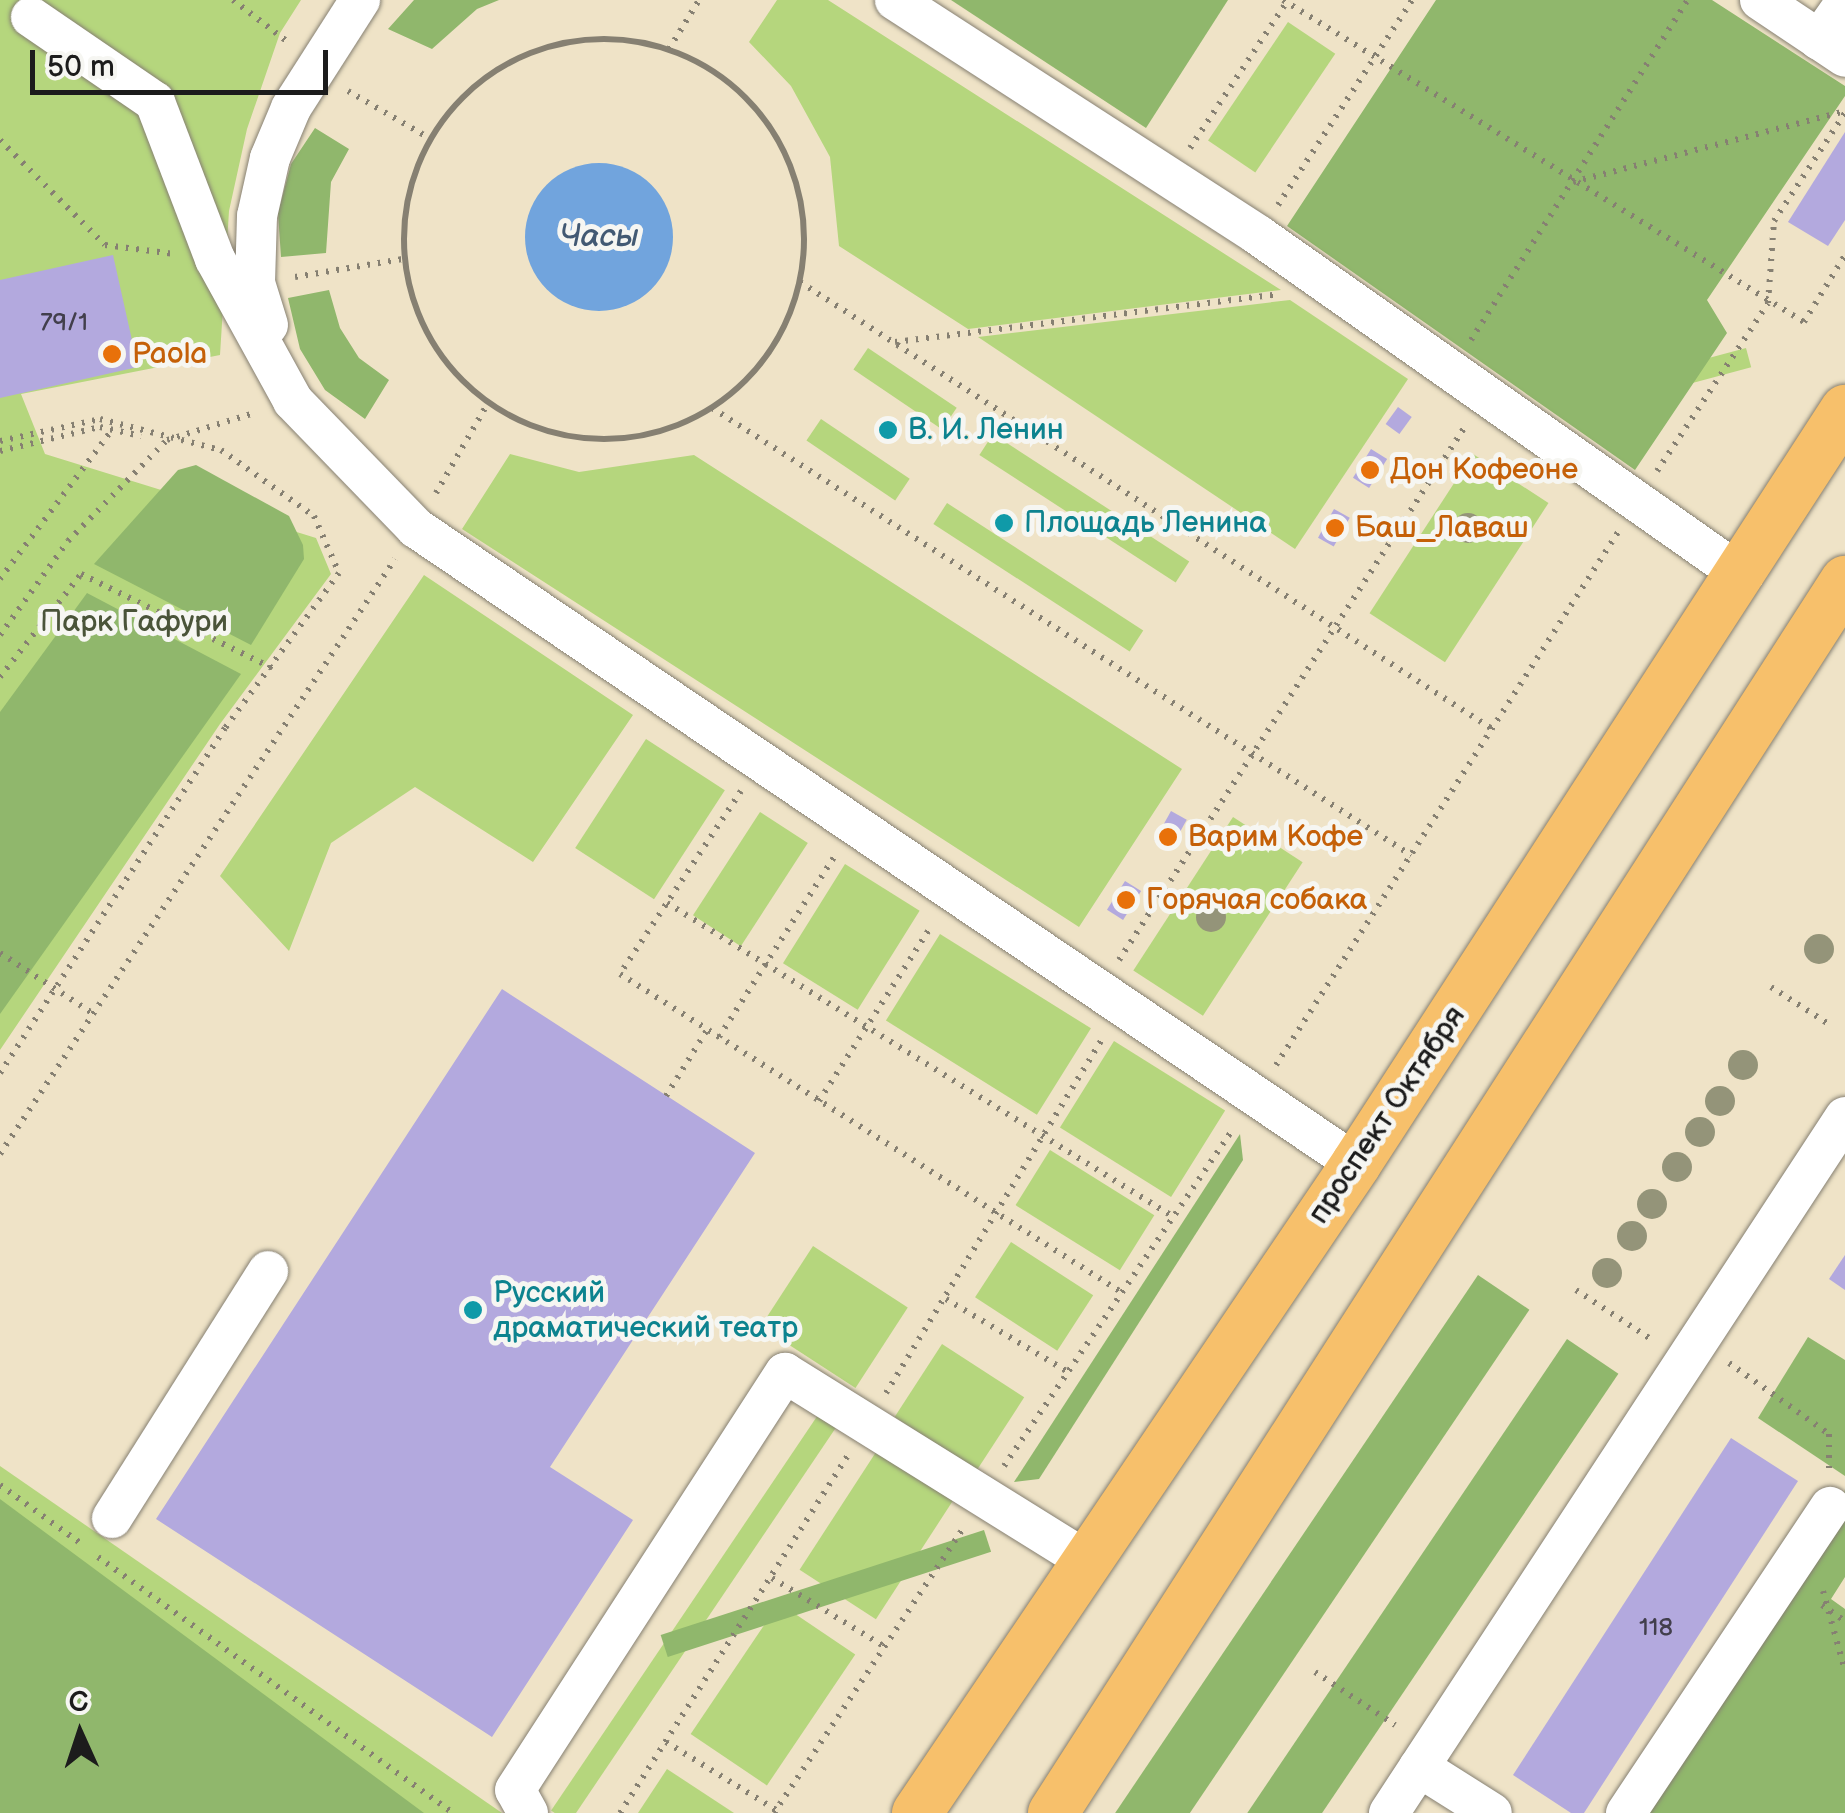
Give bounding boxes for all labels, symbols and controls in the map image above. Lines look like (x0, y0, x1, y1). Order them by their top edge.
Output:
scale bar (35, 30, 332, 92)
text: 50 m (47, 49, 115, 85)
water label: Часы (560, 218, 638, 256)
house number: 79/1 (40, 308, 88, 338)
place label: Paola (132, 336, 207, 372)
marker: Paola (101, 343, 123, 365)
place label: В. И. Ленин (908, 412, 1064, 448)
marker: В. И. Ленин (877, 419, 899, 441)
place label: Дон Кофеоне (1390, 452, 1578, 488)
marker: Дон Кофеоне (1359, 459, 1381, 481)
place label: Площадь Ленина (1024, 505, 1267, 541)
place label: Баш_Лаваш (1355, 510, 1529, 546)
marker: Площадь Ленина (993, 512, 1015, 534)
marker: Баш_Лаваш (1324, 517, 1346, 539)
park label: Парк Гафури (40, 604, 228, 640)
place label: Варим Кофе (1188, 819, 1363, 855)
marker: Варим Кофе (1157, 826, 1179, 848)
place label: Горячая собака (1146, 882, 1368, 918)
marker: Горячая собака (1115, 889, 1137, 911)
street label: проспект Октября (1301, 999, 1473, 1231)
place label: Русский драматический театр (493, 1275, 798, 1346)
marker: Русский драматический театр (462, 1299, 484, 1321)
house number: 118 (1639, 1613, 1673, 1643)
north arrow (30, 1683, 130, 1783)
text: С (68, 1686, 89, 1720)

